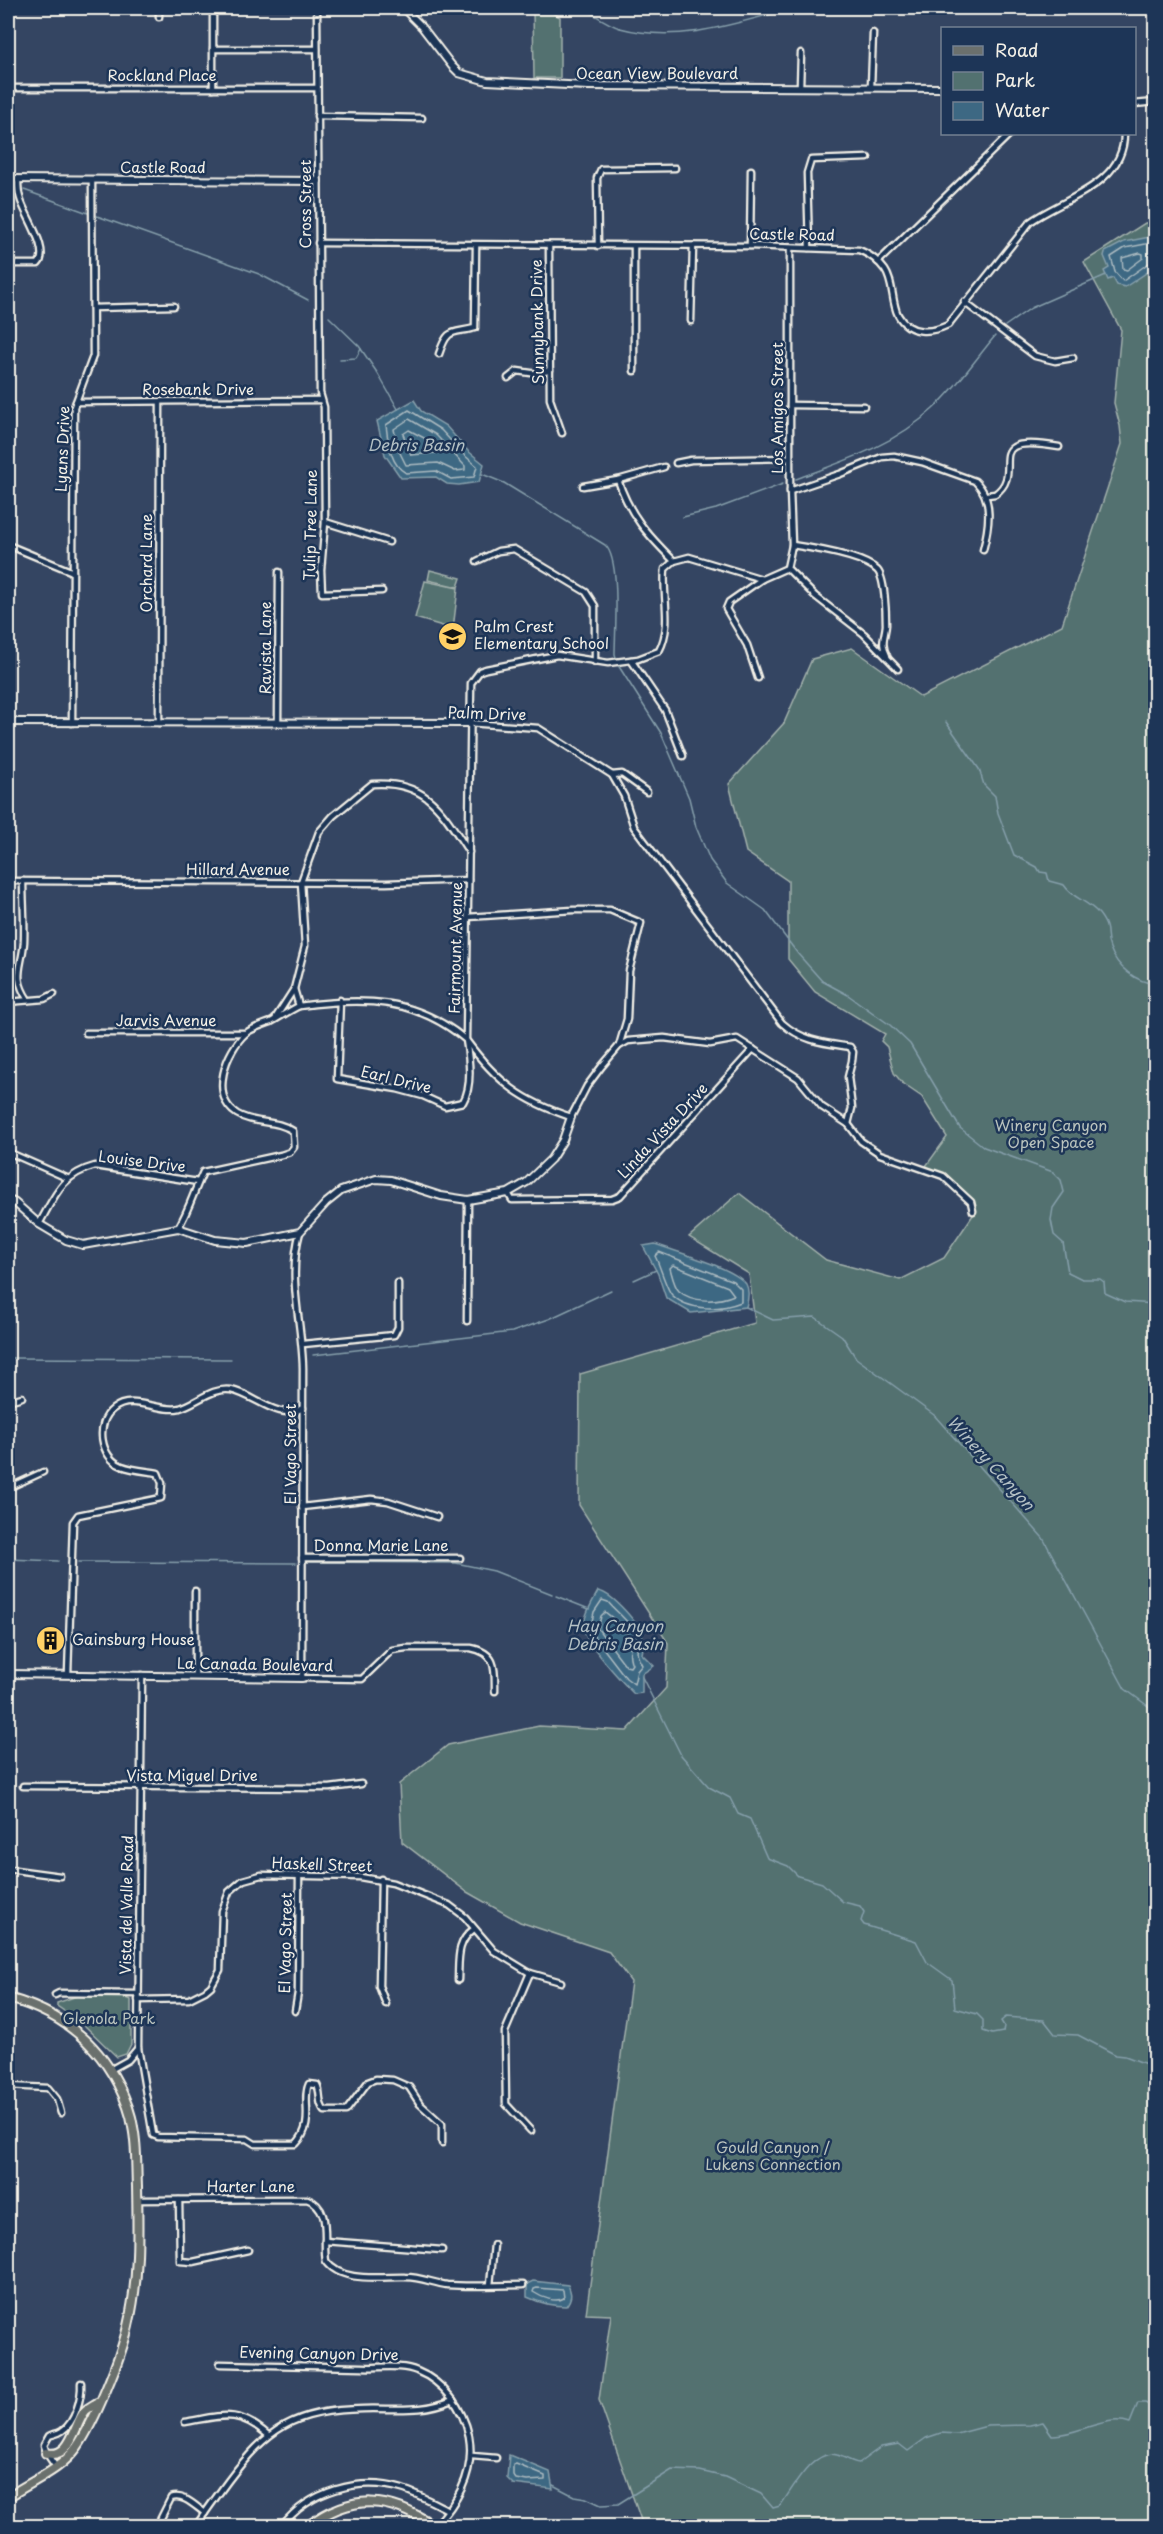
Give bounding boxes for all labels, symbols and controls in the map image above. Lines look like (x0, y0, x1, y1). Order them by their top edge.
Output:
legend (941, 27, 1136, 135)
text: Road (995, 36, 1039, 63)
street label: Ocean View Boulevard (576, 61, 738, 84)
street label: Rockland Place (108, 63, 216, 86)
text: Park (995, 66, 1035, 93)
text: Water (995, 96, 1050, 123)
street label: Castle Road (120, 155, 206, 178)
street label: Cross Street (293, 160, 316, 248)
street label: Castle Road (749, 221, 835, 246)
street label: Sunnybank Drive (524, 259, 549, 385)
street label: Los Amigos Street (765, 342, 788, 474)
street label: Rosebank Drive (142, 377, 254, 400)
street label: Lyans Drive (49, 405, 74, 492)
water label: Debris Basin (368, 432, 466, 456)
street label: Tulip Tree Lane (297, 469, 322, 581)
street label: Orchard Lane (134, 514, 157, 612)
street label: Ravista Lane (253, 601, 276, 695)
place label: Palm Crest Elementary School (474, 614, 609, 654)
school or university icon: Palm Crest Elementary School (437, 620, 469, 652)
street label: Palm Drive (447, 700, 527, 725)
street label: Hillard Avenue (186, 857, 290, 880)
street label: Fairmount Avenue (442, 882, 467, 1014)
street label: Jarvis Avenue (116, 1008, 216, 1031)
street label: Earl Drive (359, 1059, 434, 1098)
street label: Linda Vista Drive (611, 1077, 712, 1183)
park label: Winery Canyon Open Space (995, 1113, 1107, 1153)
street label: Louise Drive (97, 1144, 187, 1177)
street label: El Vago Street (278, 1404, 301, 1504)
water label: Winery Canyon (943, 1410, 1042, 1516)
street label: Donna Marie Lane (313, 1533, 449, 1556)
water label: Hay Canyon Debris Basin (567, 1613, 665, 1655)
building icon: Gainsburg House (35, 1624, 67, 1656)
place label: Gainsburg House (72, 1627, 195, 1650)
street label: La Canada Boulevard (177, 1651, 333, 1676)
street label: Vista Miguel Drive (126, 1763, 258, 1786)
street label: Vista del Valle Road (113, 1835, 138, 1975)
street label: Haskell Street (271, 1850, 373, 1877)
street label: El Vago Street (272, 1892, 297, 1994)
park label: Glenola Park (63, 2006, 155, 2029)
park label: Gould Canyon / Lukens Connection (705, 2135, 841, 2175)
street label: Harter Lane (207, 2174, 295, 2197)
street label: Evening Canyon Drive (239, 2340, 399, 2365)

